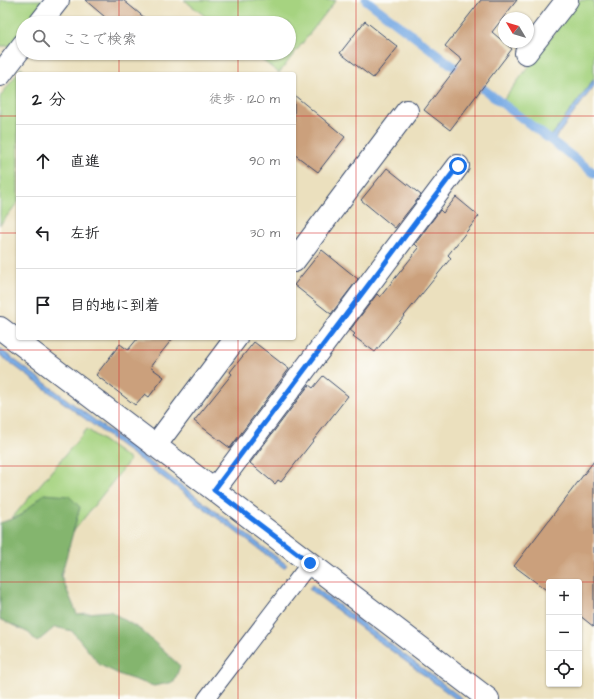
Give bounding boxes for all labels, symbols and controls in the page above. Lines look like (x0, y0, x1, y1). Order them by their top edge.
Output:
north arrow (498, 12, 534, 48)
search box (16, 16, 296, 60)
icon: search (30, 27, 52, 49)
text: ここで検索 (62, 29, 137, 50)
text: 2 分 (32, 88, 66, 112)
text: 徒歩 · 120 m (209, 90, 280, 108)
icon: ahead (32, 150, 54, 172)
text: 直進 (70, 151, 100, 172)
text: 90 m (249, 152, 280, 170)
route start (449, 157, 467, 175)
icon: left (32, 222, 54, 244)
text: 左折 (70, 223, 100, 244)
text: 30 m (250, 224, 280, 242)
icon: arrive (32, 294, 54, 316)
text: 目的地に到着 (70, 295, 160, 316)
route end (301, 554, 319, 572)
map controls (546, 579, 582, 687)
button: + (546, 579, 582, 615)
button: − (546, 615, 582, 651)
button: locate (546, 651, 582, 687)

